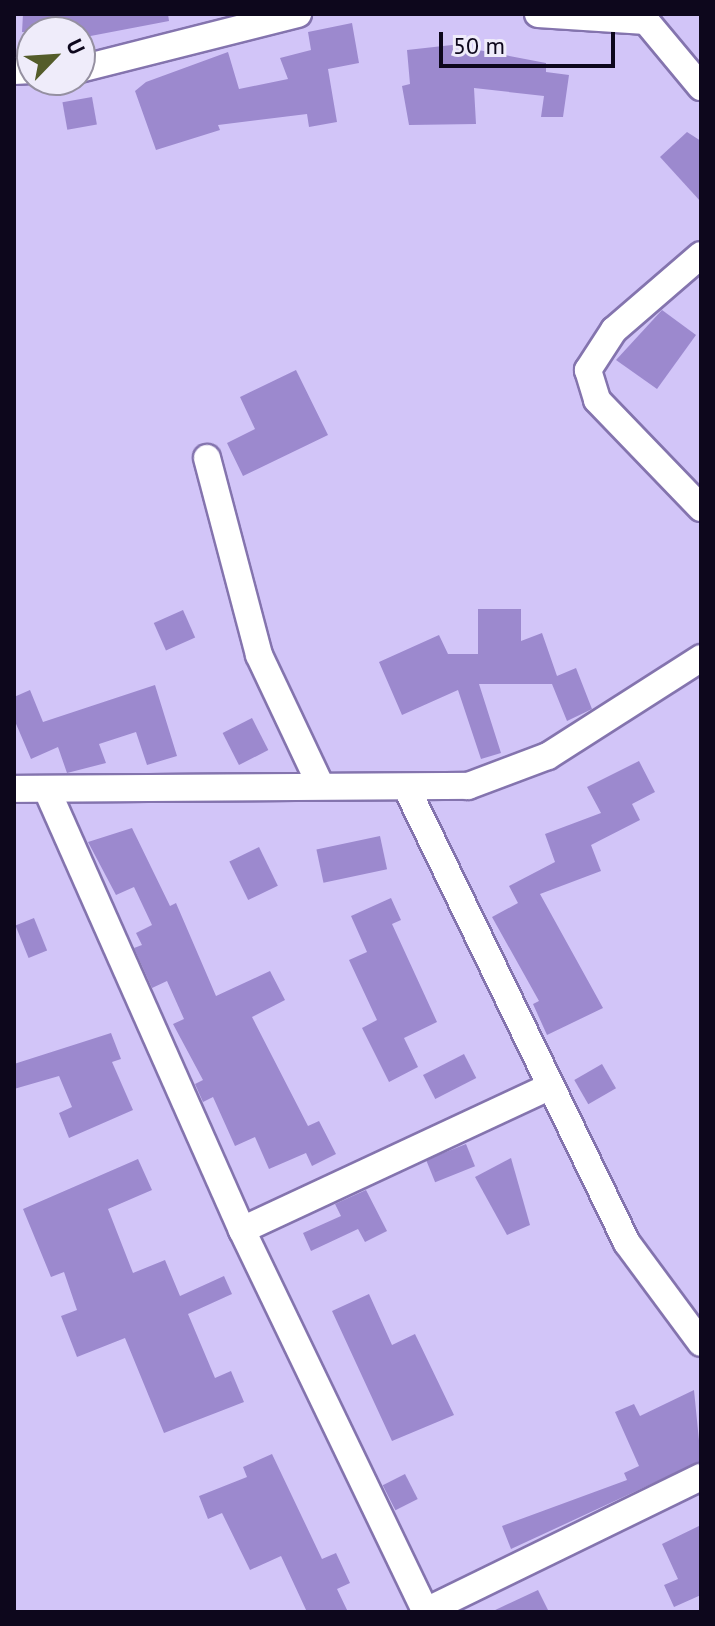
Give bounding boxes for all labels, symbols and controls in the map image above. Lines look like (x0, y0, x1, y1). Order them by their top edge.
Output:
north arrow (16, 16, 96, 96)
scale bar (443, 16, 619, 66)
text: 50 m (453, 30, 505, 61)
text: U (60, 35, 92, 59)

